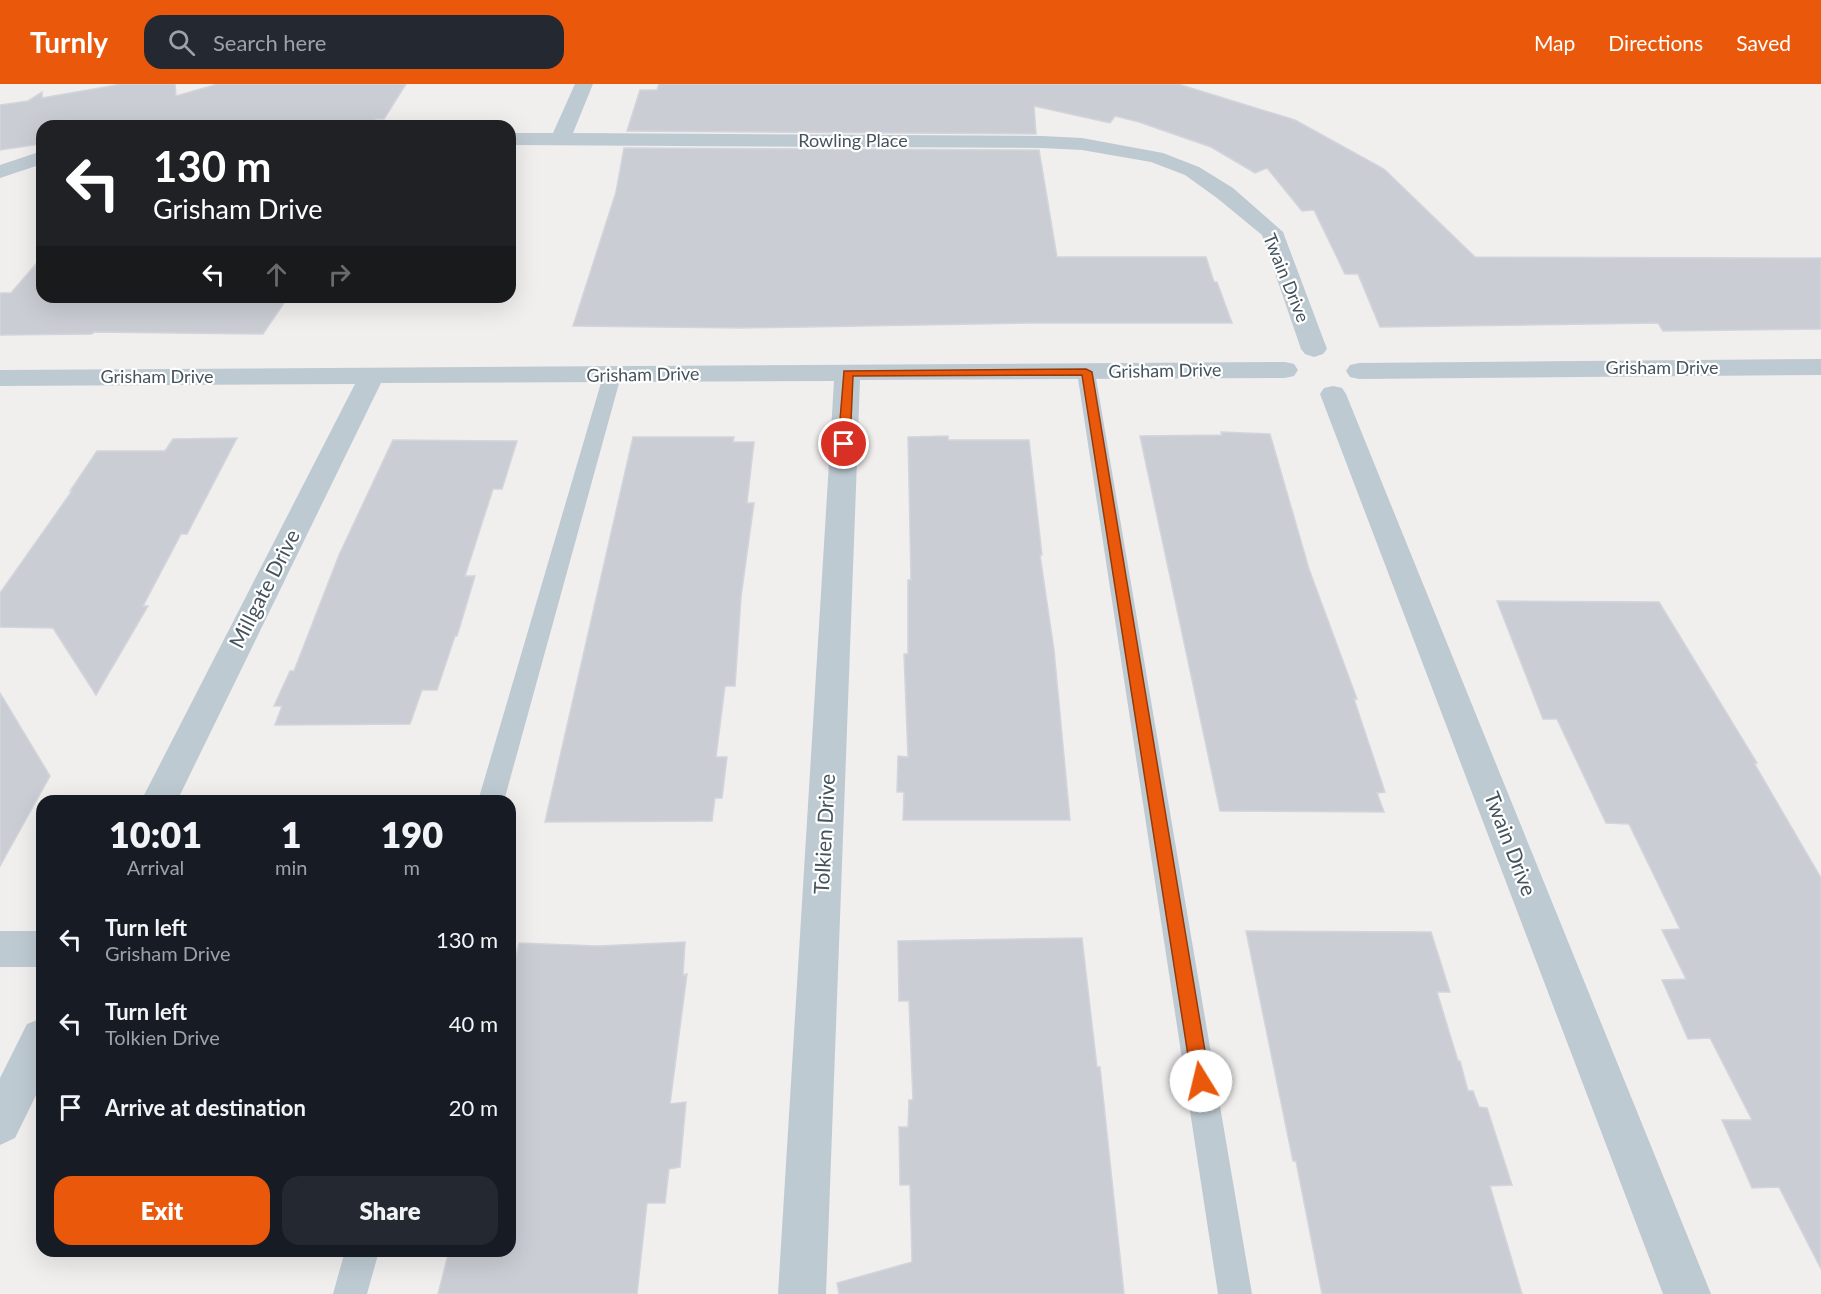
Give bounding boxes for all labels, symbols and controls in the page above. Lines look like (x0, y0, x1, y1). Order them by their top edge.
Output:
search box (144, 15, 564, 69)
text: Turnly (30, 25, 108, 59)
icon: search (165, 26, 198, 59)
text: Search here (213, 29, 326, 56)
text: Map (1534, 30, 1575, 55)
text: Directions (1608, 30, 1703, 55)
text: Saved (1736, 30, 1791, 55)
street label: Rowling Place (798, 129, 908, 151)
text: 130 m (153, 141, 271, 191)
icon: left (54, 144, 132, 222)
text: Grisham Drive (153, 192, 322, 225)
street label: Twain Drive (1259, 230, 1315, 325)
icon: left (197, 258, 230, 291)
icon: ahead (260, 258, 293, 291)
icon: right (323, 258, 356, 291)
street label: Grisham Drive (1606, 356, 1719, 378)
street label: Grisham Drive (1108, 358, 1222, 382)
street label: Grisham Drive (586, 362, 700, 386)
street label: Grisham Drive (101, 365, 214, 387)
pin (818, 418, 869, 469)
icon: arrive (827, 427, 860, 460)
street label: Millgate Drive (223, 525, 304, 652)
street label: Tolkien Drive (808, 773, 839, 895)
street label: Twain Drive (1480, 788, 1543, 899)
text: 10:01 (109, 812, 202, 856)
text: 1 (281, 812, 302, 856)
text: 190 (380, 812, 443, 856)
text: Arrival (127, 855, 184, 879)
text: min (275, 855, 307, 879)
text: m (403, 855, 420, 879)
text: Turn left (105, 914, 187, 941)
icon: left (54, 923, 87, 956)
text: 130 m (436, 926, 498, 953)
text: Grisham Drive (105, 941, 231, 965)
text: Turn left (105, 998, 187, 1025)
icon: left (54, 1007, 87, 1040)
text: 40 m (449, 1010, 498, 1037)
text: Tolkien Drive (105, 1025, 220, 1049)
position arrow (1169, 1049, 1233, 1113)
icon: arrive (54, 1091, 87, 1124)
text: Arrive at destination (105, 1094, 306, 1121)
text: 20 m (449, 1094, 498, 1121)
button: Exit (54, 1176, 270, 1245)
button: Share (282, 1176, 498, 1245)

